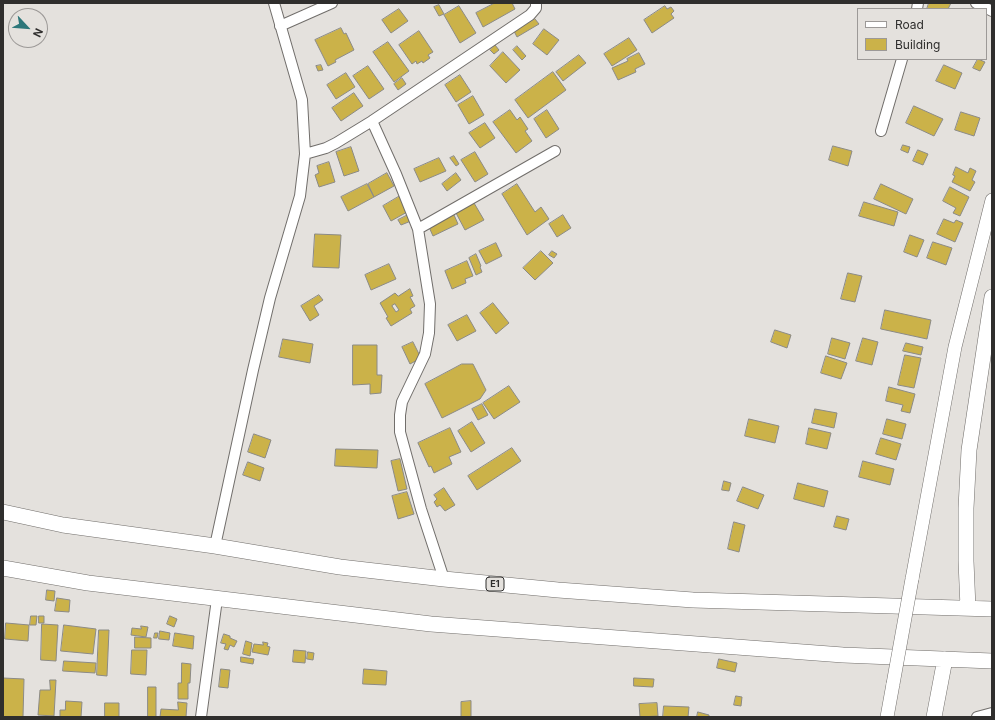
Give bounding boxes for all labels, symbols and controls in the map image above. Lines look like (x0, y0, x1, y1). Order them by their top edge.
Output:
north arrow (8, 8, 48, 48)
legend (857, 8, 987, 60)
text: Road (895, 17, 924, 32)
text: N (30, 26, 46, 40)
text: Building (895, 37, 940, 52)
road number: E1 (486, 577, 504, 591)

